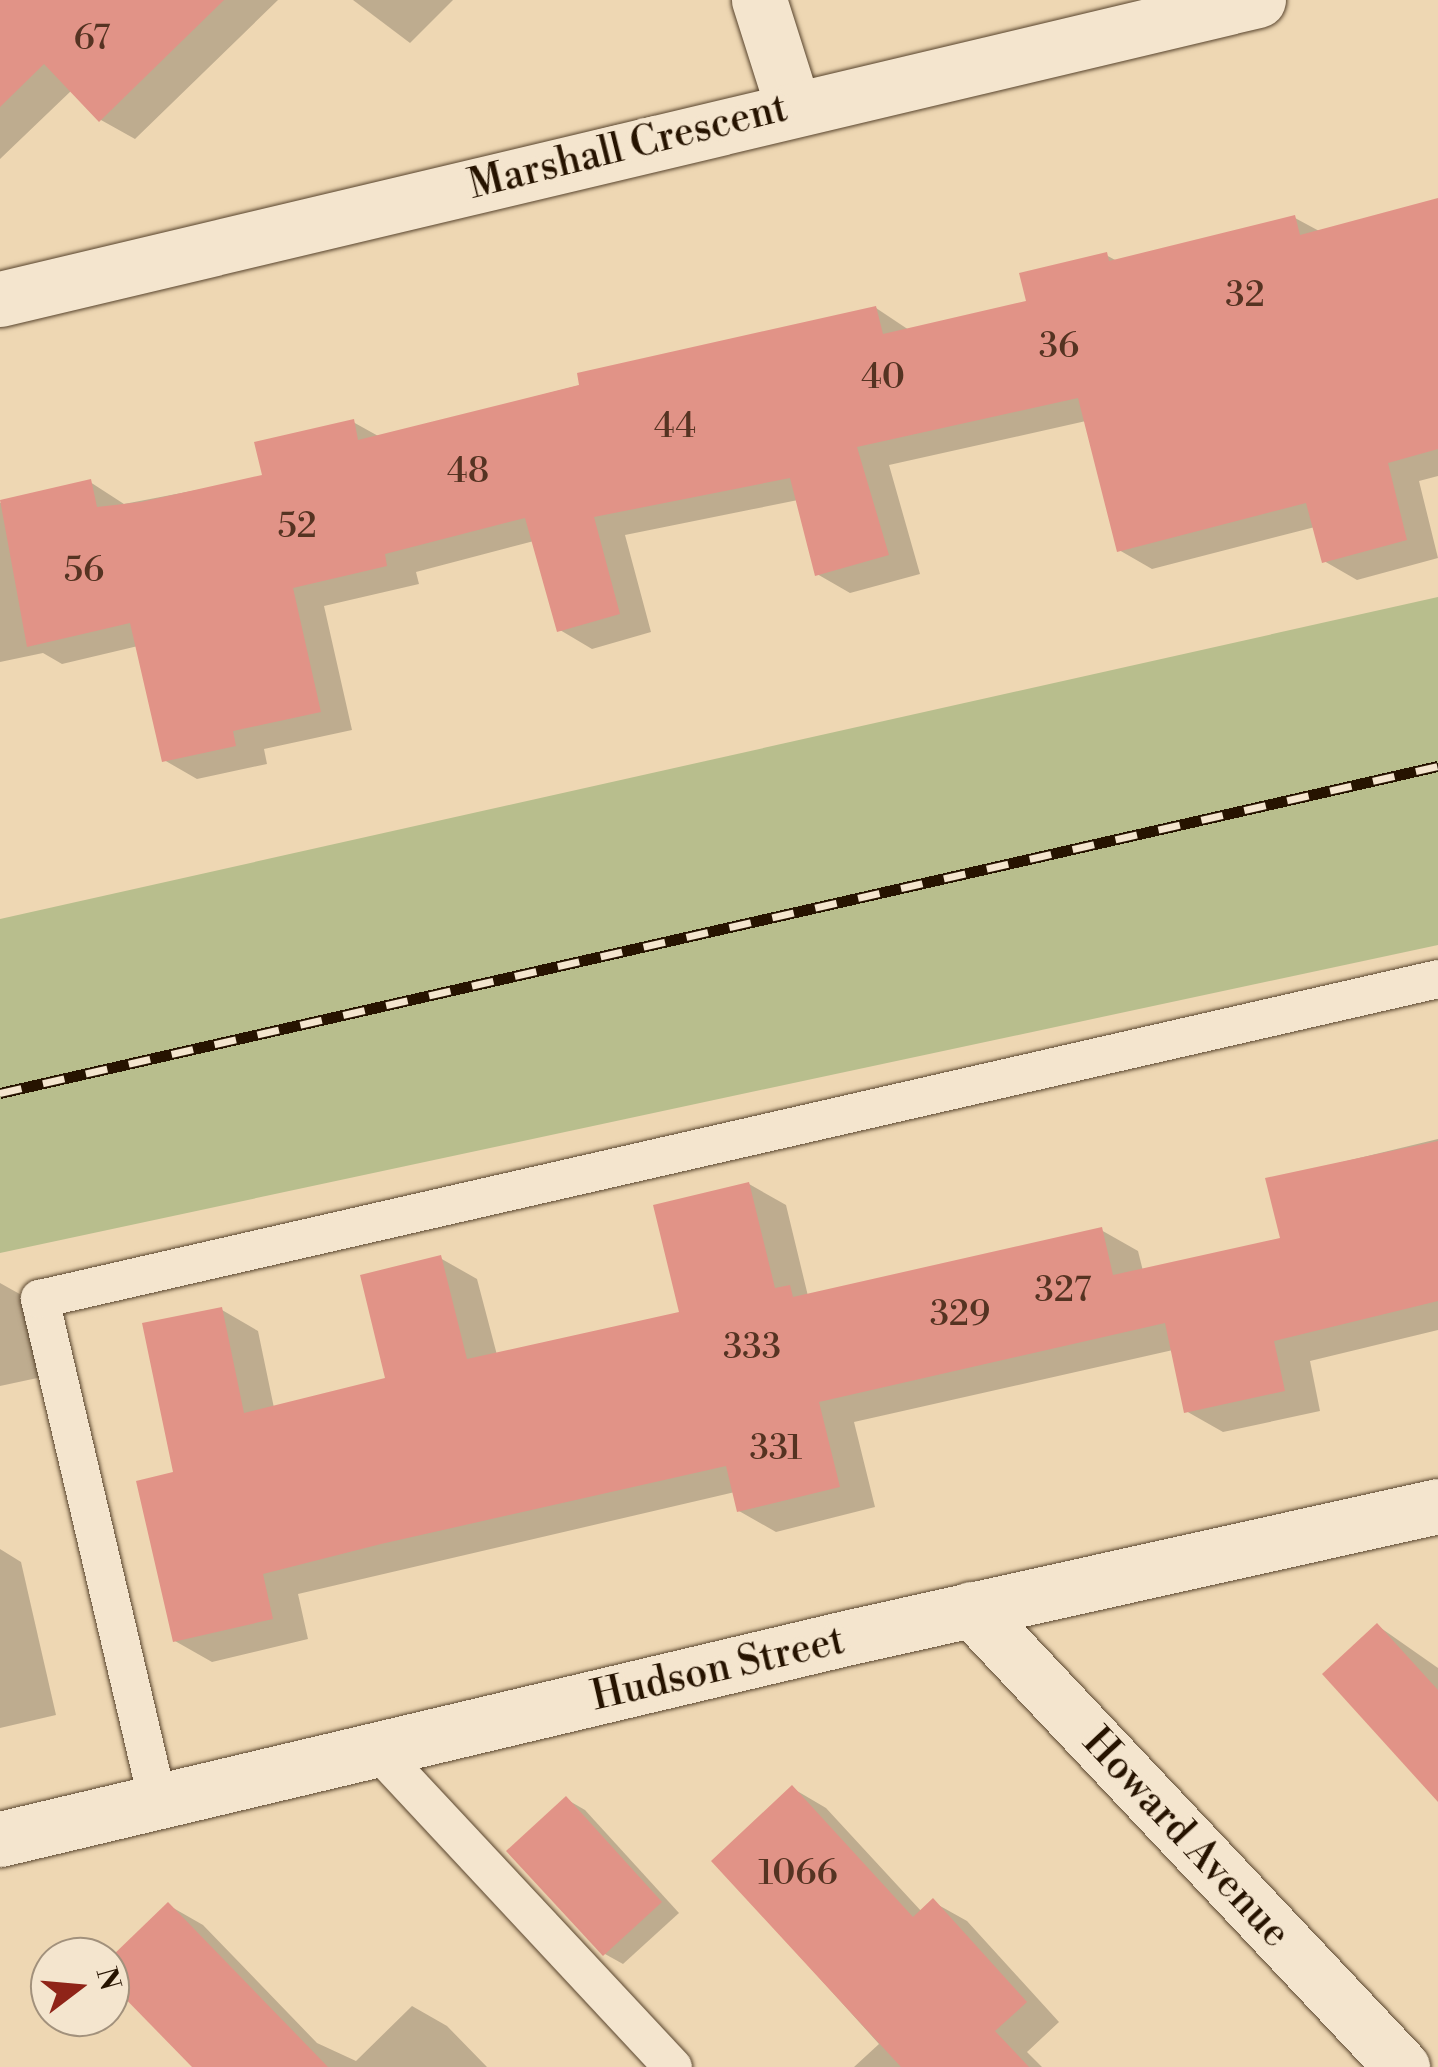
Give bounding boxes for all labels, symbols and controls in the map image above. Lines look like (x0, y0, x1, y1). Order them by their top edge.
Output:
house number: 67 (73, 18, 111, 60)
street label: Marshall Crescent (464, 84, 792, 210)
house number: 32 (1225, 275, 1265, 317)
house number: 36 (1039, 326, 1079, 368)
house number: 40 (861, 357, 905, 399)
house number: 44 (654, 406, 696, 448)
house number: 48 (447, 451, 489, 493)
house number: 52 (277, 506, 317, 548)
house number: 56 (64, 550, 104, 592)
house number: 327 (1035, 1270, 1091, 1312)
house number: 329 (930, 1294, 990, 1336)
house number: 333 (723, 1327, 781, 1369)
house number: 331 (750, 1428, 802, 1470)
street label: Hudson Street (587, 1617, 849, 1721)
street label: Howard Avenue (1072, 1719, 1300, 1957)
house number: 1066 (758, 1853, 838, 1895)
north arrow (30, 1937, 130, 2037)
text: N (88, 1964, 127, 1995)

